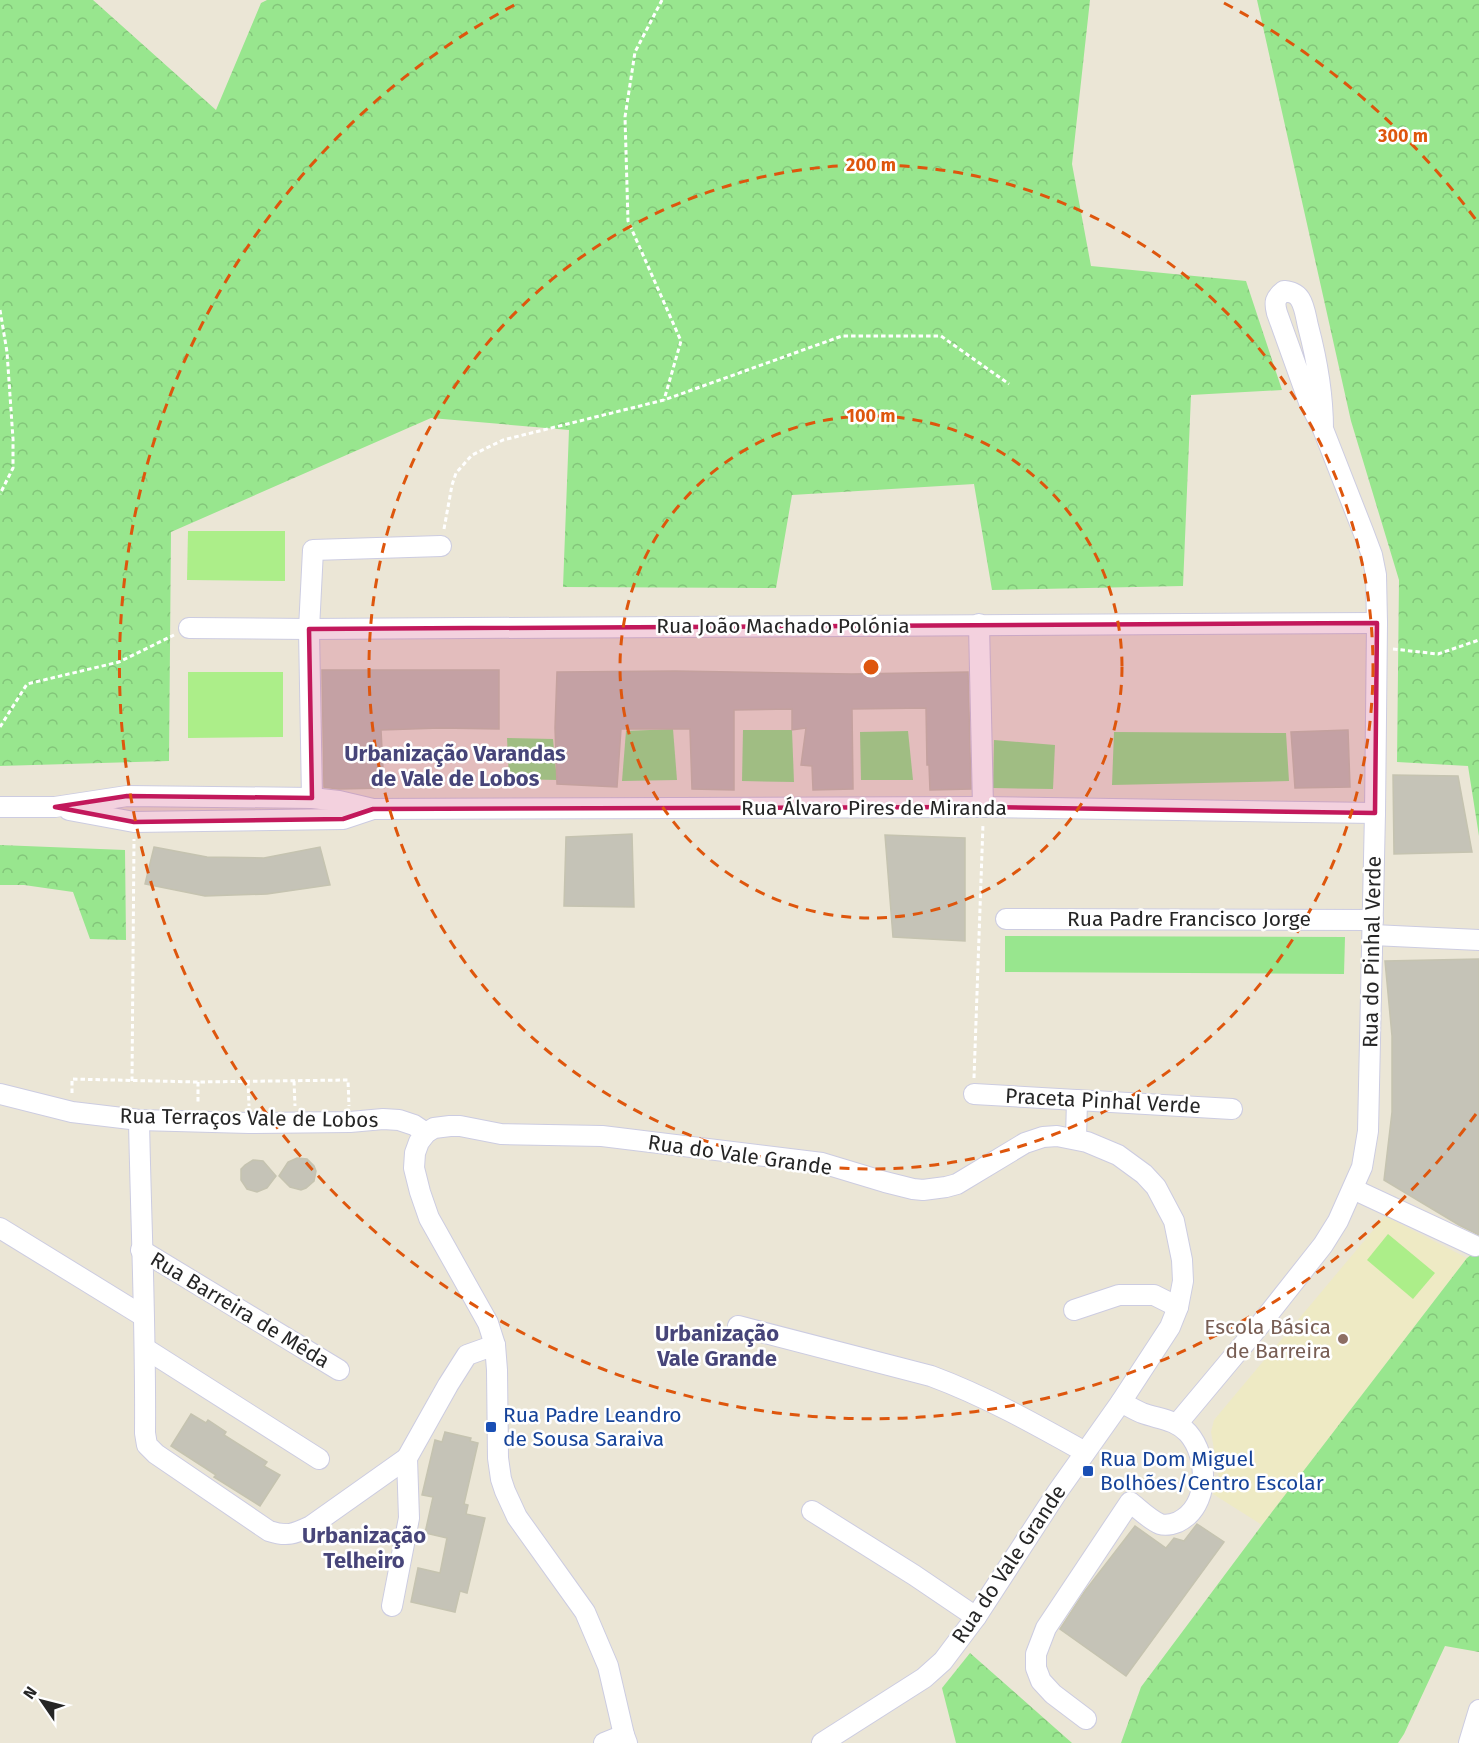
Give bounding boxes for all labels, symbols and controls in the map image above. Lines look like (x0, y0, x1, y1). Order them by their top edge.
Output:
text: 300 m (1377, 125, 1428, 147)
text: 200 m (846, 154, 896, 176)
text: 100 m (847, 405, 895, 427)
street label: Rua João Machado Polónia (656, 613, 910, 639)
centre of rings (861, 657, 881, 677)
district label: Urbanização Varandas de Vale de Lobos (344, 740, 566, 792)
street label: Rua Álvaro Pires de Miranda (741, 795, 1007, 821)
street label: Rua do Pinhal Verde (1357, 856, 1387, 1048)
street label: Rua Padre Francisco Jorge (1067, 906, 1311, 932)
street label: Praceta Pinhal Verde (1005, 1083, 1201, 1119)
street label: Rua Terraços Vale de Lobos (119, 1103, 379, 1133)
street label: Rua do Vale Grande (646, 1129, 834, 1181)
street label: Rua Barreira de Mêda (146, 1246, 334, 1374)
place label: Escola Básica de Barreira (1204, 1314, 1331, 1364)
district label: Urbanização Vale Grande (655, 1320, 779, 1372)
marker: Escola Básica de Barreira (1336, 1332, 1350, 1346)
place label: Rua Padre Leandro de Sousa Saraiva (503, 1402, 682, 1452)
marker: Rua Padre Leandro de Sousa Saraiva (484, 1420, 498, 1434)
place label: Rua Dom Miguel Bolhões/Centro Escolar (1100, 1446, 1324, 1496)
marker: Rua Dom Miguel Bolhões/Centro Escolar (1081, 1464, 1095, 1478)
street label: Rua do Vale Grande (946, 1480, 1072, 1648)
district label: Urbanização Telheiro (302, 1522, 426, 1574)
north arrow (12, 1671, 72, 1731)
text: N (19, 1683, 41, 1702)

